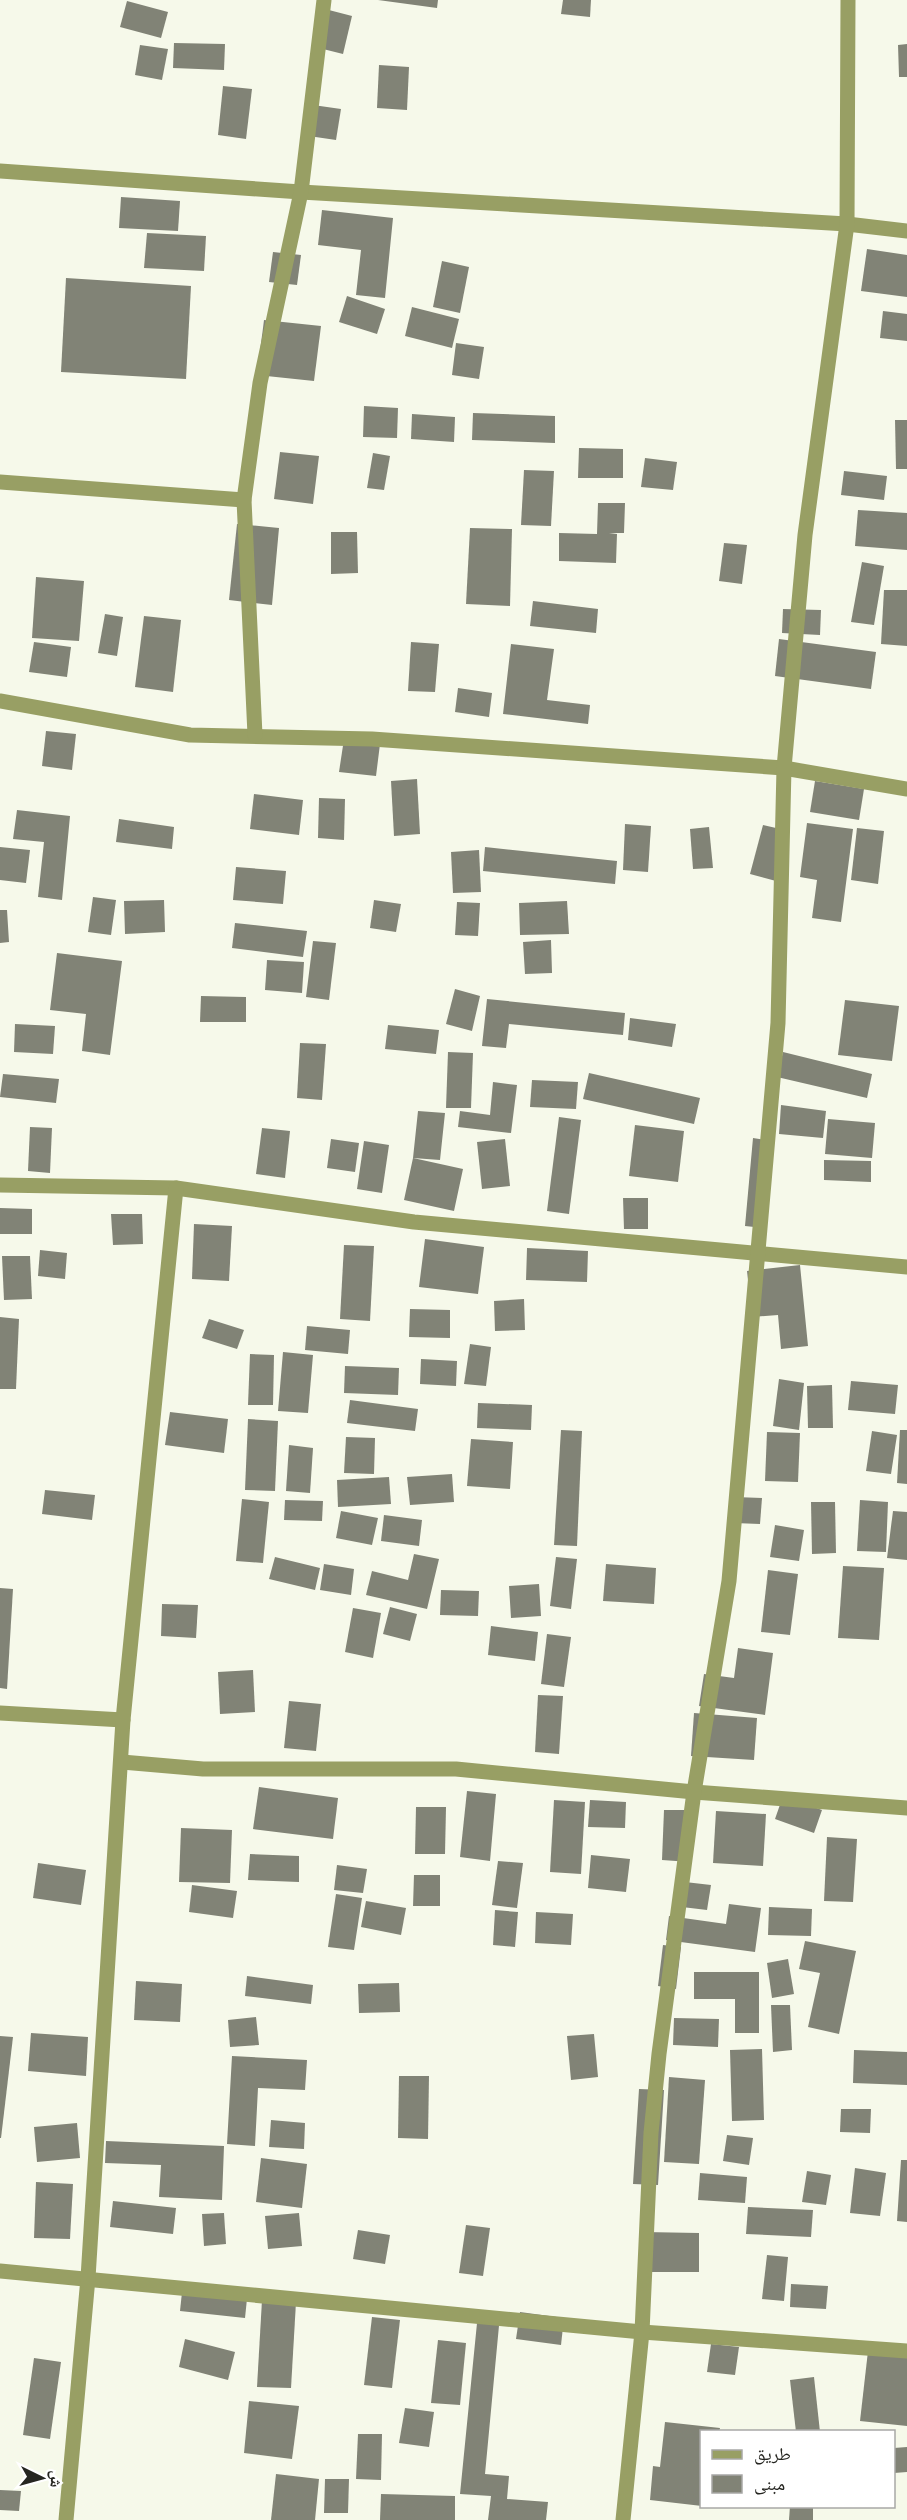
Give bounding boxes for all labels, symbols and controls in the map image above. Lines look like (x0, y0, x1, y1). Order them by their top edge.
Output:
legend (700, 2430, 895, 2508)
text: طريق (754, 2446, 791, 2465)
north arrow (12, 2448, 72, 2508)
text: ش (46, 2470, 65, 2488)
text: مبنى (754, 2476, 785, 2495)

